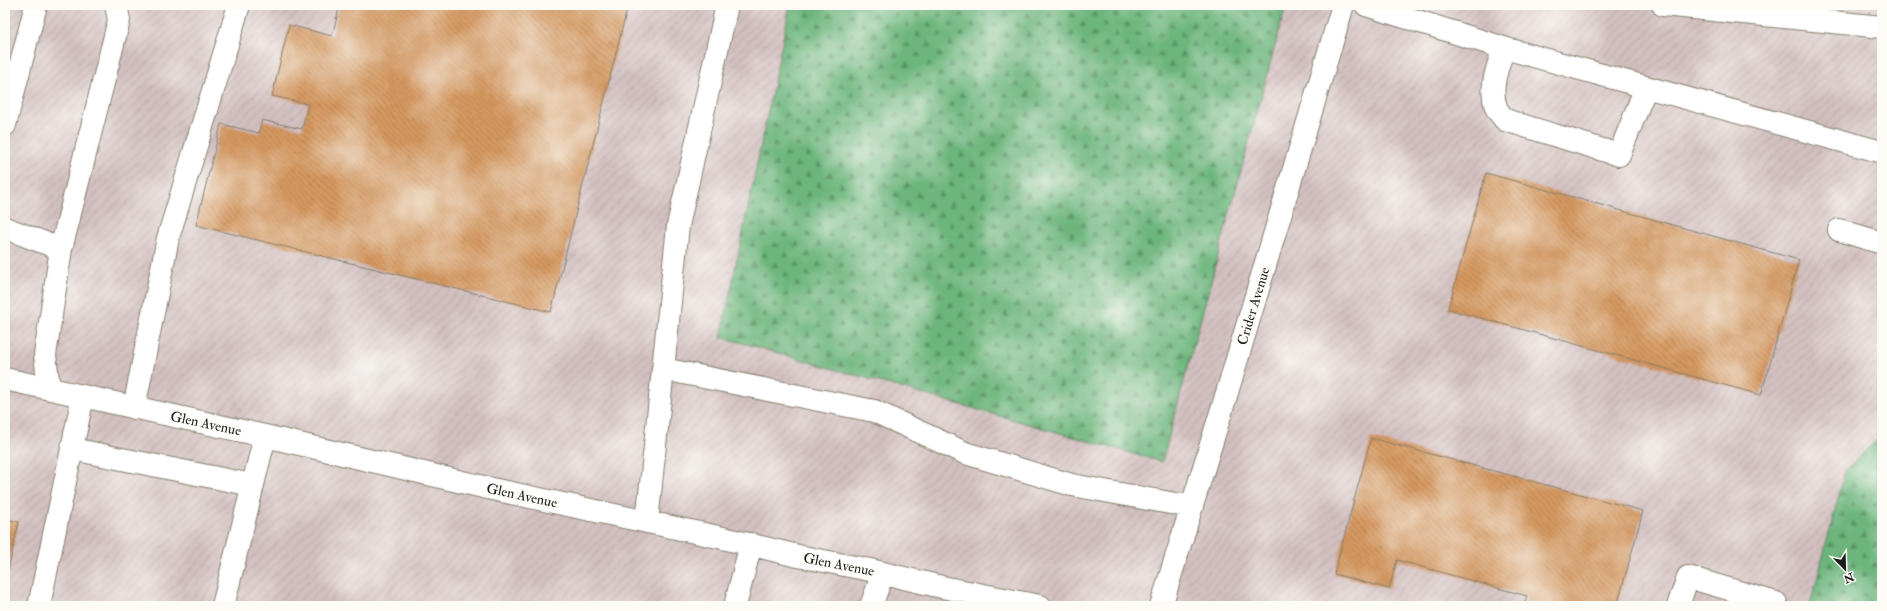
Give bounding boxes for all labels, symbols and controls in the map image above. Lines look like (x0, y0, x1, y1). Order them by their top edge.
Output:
street label: Crider Avenue (1234, 265, 1273, 347)
street label: Glen Avenue (169, 408, 243, 439)
street label: Glen Avenue (485, 480, 559, 511)
street label: Glen Avenue (802, 549, 876, 580)
north arrow (1825, 549, 1865, 589)
text: N (1841, 569, 1857, 586)

